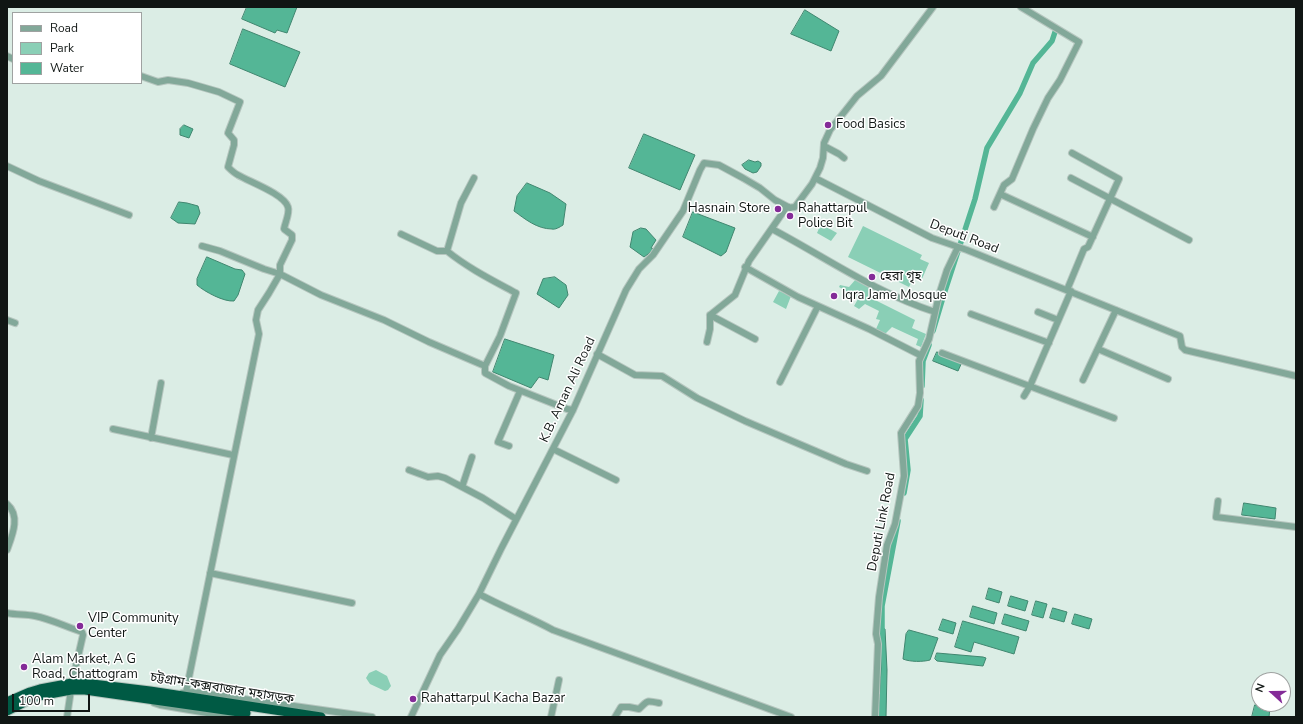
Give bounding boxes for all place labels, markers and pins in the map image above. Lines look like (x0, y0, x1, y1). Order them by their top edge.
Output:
place label: Food Basics (836, 117, 905, 133)
marker: Food Basics (823, 120, 833, 130)
place label: Hasnain Store (688, 201, 770, 217)
place label: Rahattarpul Police Bit (798, 201, 867, 232)
marker: Hasnain Store (773, 204, 783, 214)
marker: Rahattarpul Police Bit (785, 211, 795, 221)
place label: হেরা গৃহ (880, 269, 922, 285)
marker: হেরা গৃহ (867, 272, 877, 282)
place label: Iqra Jame Mosque (842, 288, 947, 304)
marker: Iqra Jame Mosque (829, 291, 839, 301)
place label: VIP Community Center (88, 611, 179, 642)
marker: VIP Community Center (75, 621, 85, 631)
place label: Alam Market, A G Road, Chattogram (32, 652, 138, 683)
marker: Alam Market, A G Road, Chattogram (19, 662, 29, 672)
place label: Rahattarpul Kacha Bazar (421, 691, 565, 707)
marker: Rahattarpul Kacha Bazar (408, 694, 418, 704)

